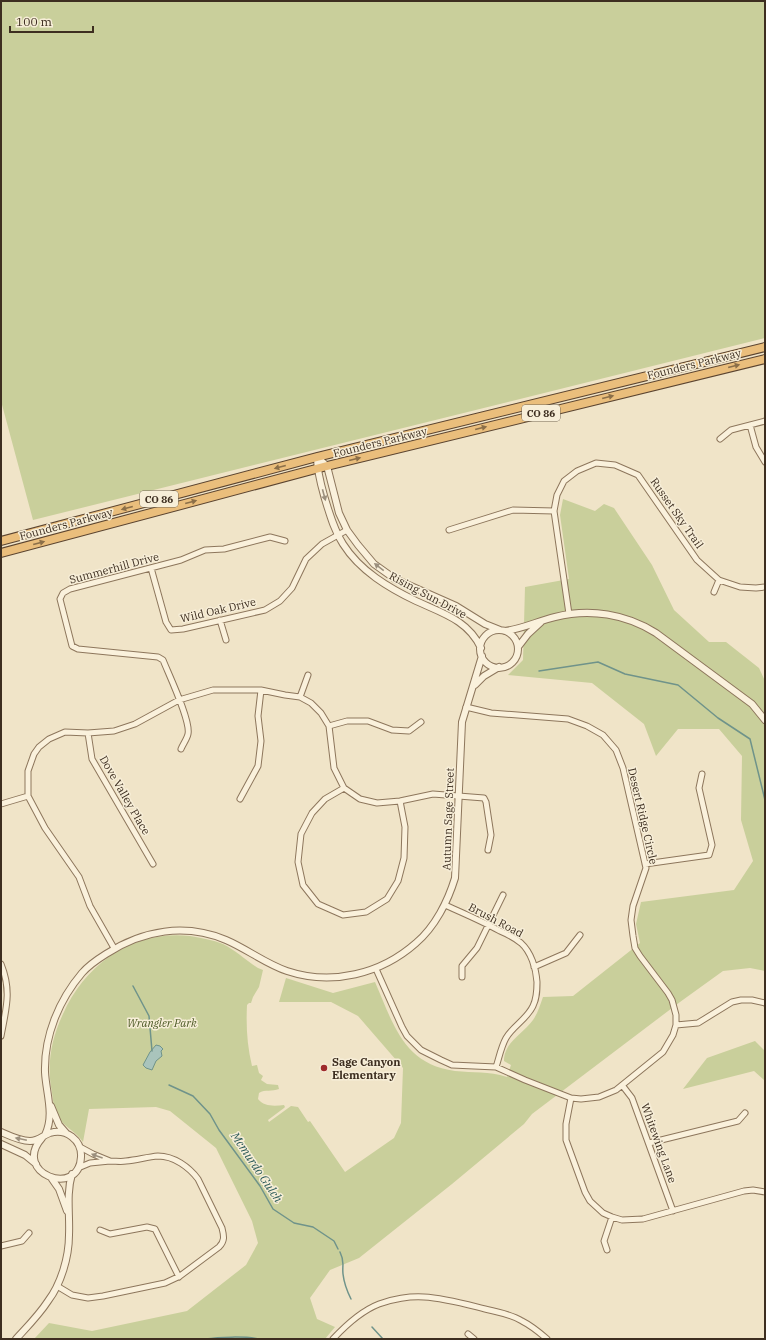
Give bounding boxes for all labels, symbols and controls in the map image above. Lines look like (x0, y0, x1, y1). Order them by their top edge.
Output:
scale bar (10, 8, 93, 34)
text: 100 m (16, 14, 52, 29)
street label: Founders Parkway (646, 346, 742, 382)
one-way arrow (728, 363, 740, 369)
one-way arrow (602, 394, 614, 400)
road number: CO 86 (522, 405, 560, 421)
street label: Founders Parkway (332, 424, 428, 460)
one-way arrow (476, 425, 488, 431)
one-way arrow (349, 456, 361, 462)
one-way arrow (274, 465, 286, 471)
street label: Russet Sky Trail (647, 475, 707, 551)
one-way arrow (322, 489, 328, 502)
road number: CO 86 (140, 491, 178, 507)
one-way arrow (186, 499, 198, 505)
street label: Founders Parkway (18, 505, 114, 543)
one-way arrow (121, 505, 133, 511)
one-way arrow (32, 539, 45, 545)
street label: Summerhill Drive (68, 549, 160, 587)
one-way arrow (373, 563, 384, 572)
street label: Rising Sun Drive (387, 569, 469, 621)
street label: Wild Oak Drive (179, 594, 257, 625)
street label: Dove Valley Place (97, 753, 153, 837)
street label: Desert Ridge Circle (625, 766, 661, 866)
street label: Autumn Sage Street (439, 767, 457, 871)
street label: Brush Road (466, 900, 526, 940)
park label: Wrangler Park (127, 1016, 197, 1030)
place label: Sage Canyon Elementary (332, 1055, 400, 1082)
marker: Sage Canyon Elementary (319, 1063, 329, 1073)
street label: Whitewing Lane (638, 1101, 680, 1185)
water label: Mcmurdo Gulch (227, 1128, 286, 1205)
one-way arrow (15, 1136, 27, 1142)
one-way arrow (91, 1153, 103, 1159)

